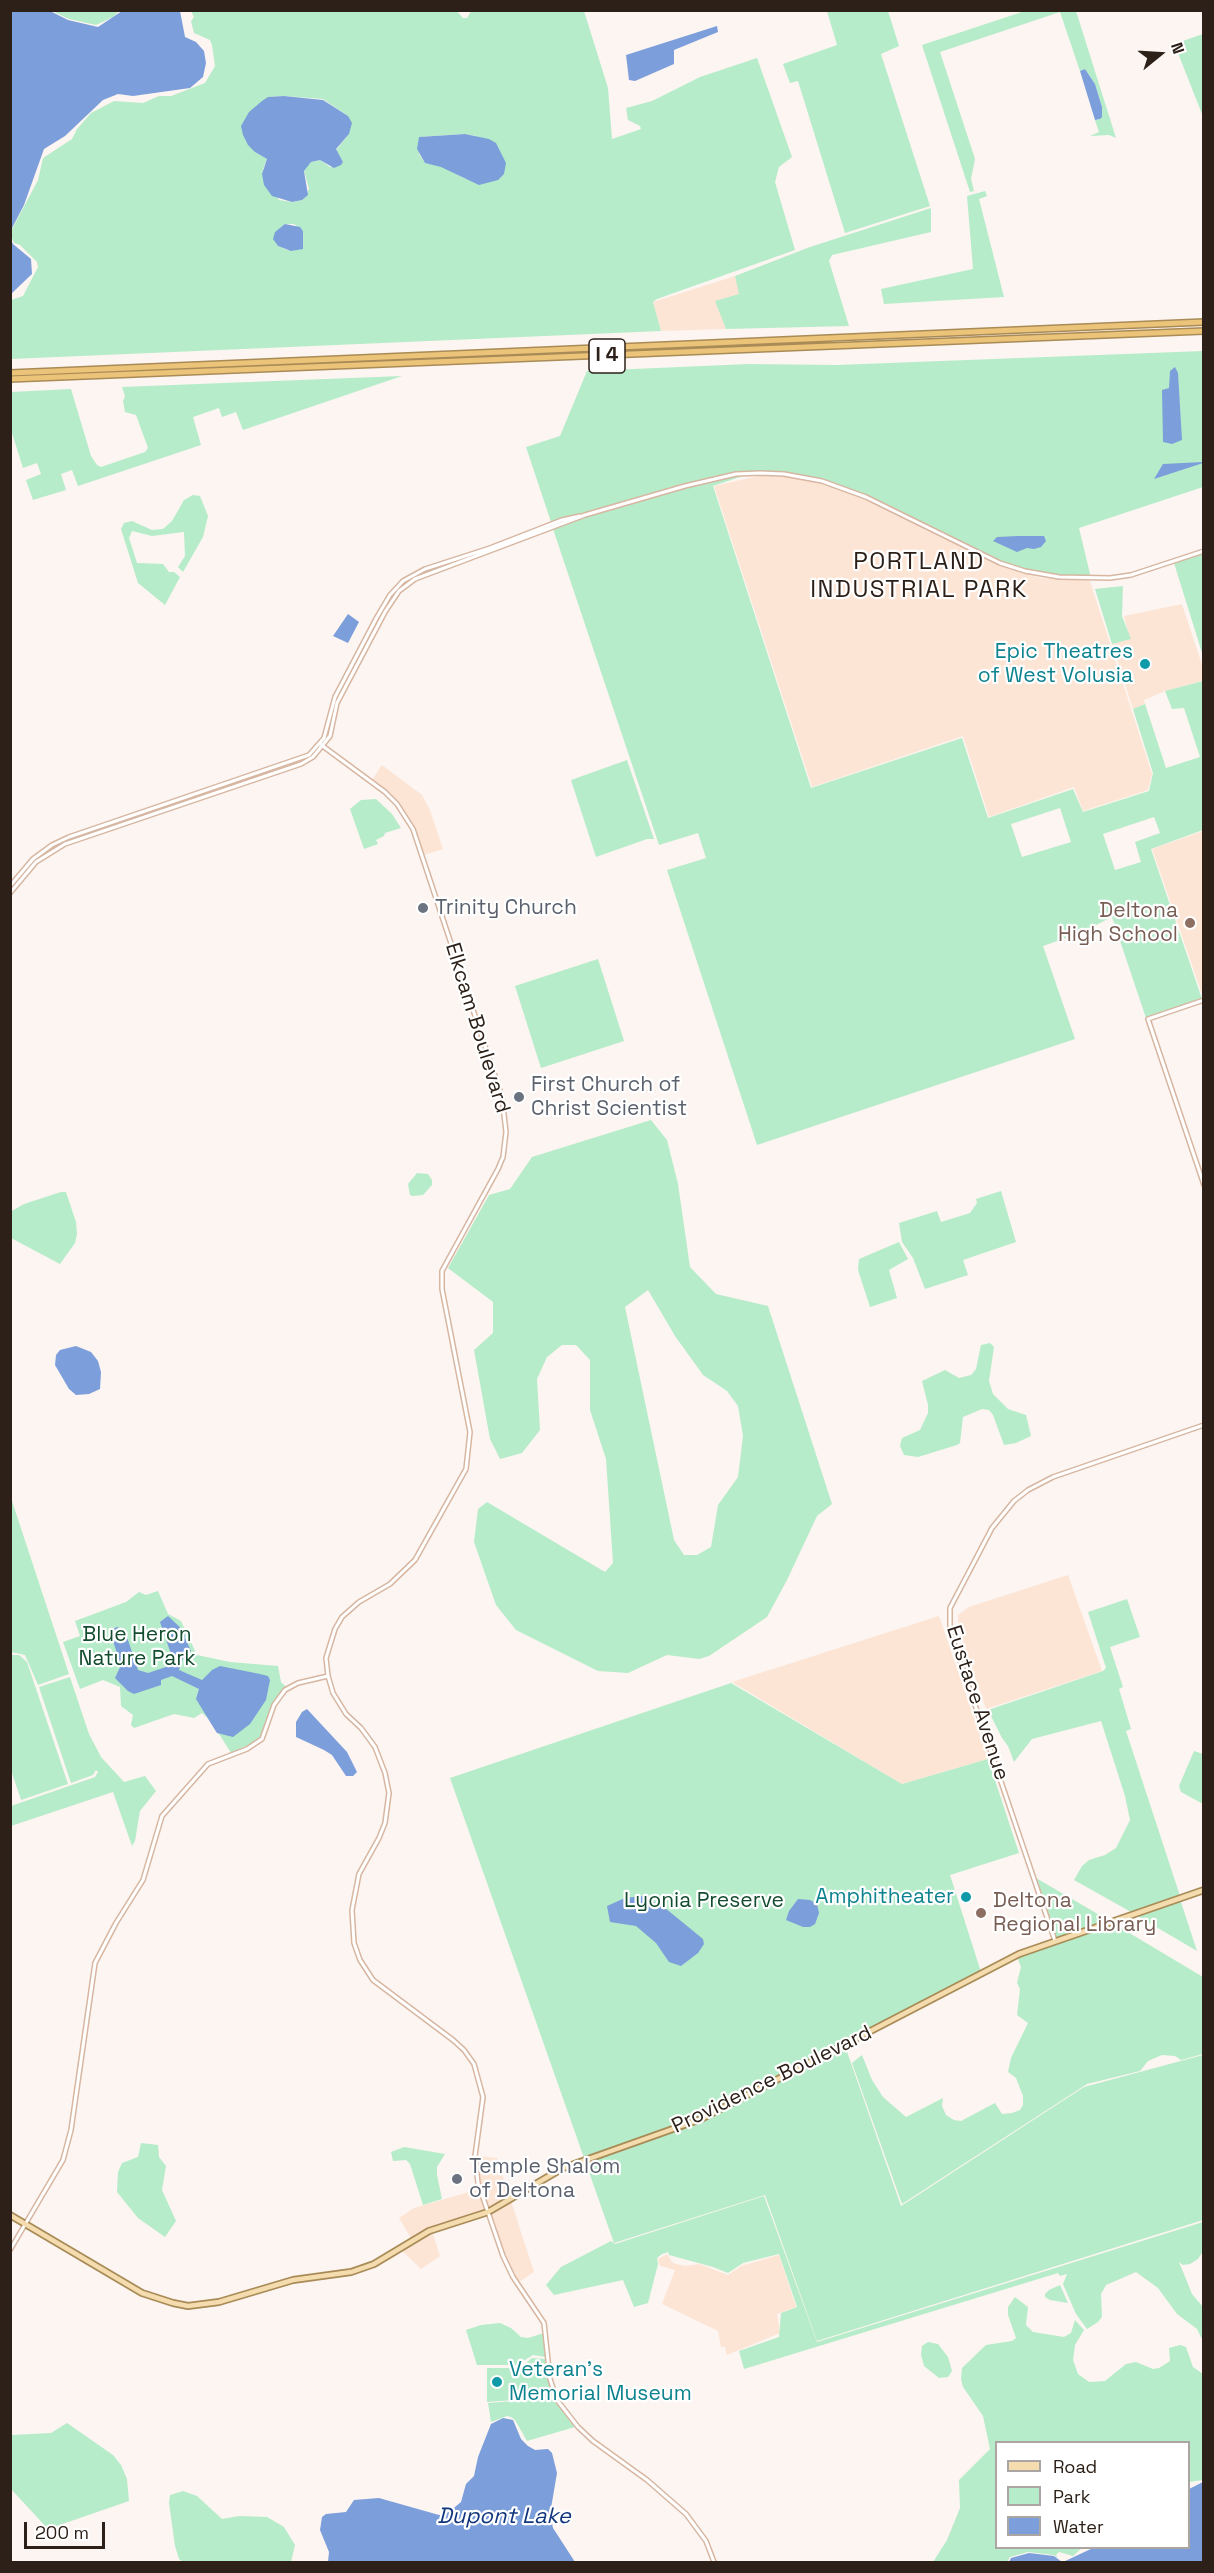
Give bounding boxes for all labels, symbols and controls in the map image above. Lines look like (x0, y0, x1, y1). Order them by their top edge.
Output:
north arrow (1130, 24, 1190, 84)
text: N (1166, 40, 1189, 57)
road number: I 4 (589, 339, 625, 373)
district label: PORTLAND INDUSTRIAL PARK (810, 548, 1028, 604)
place label: Epic Theatres of West Volusia (978, 639, 1133, 689)
marker: Epic Theatres of West Volusia (1138, 657, 1152, 671)
place label: Trinity Church (435, 895, 577, 921)
place label: Deltona High School (1058, 898, 1178, 948)
marker: Trinity Church (416, 901, 430, 915)
marker: Deltona High School (1183, 916, 1197, 930)
street label: Elkcam Boulevard (439, 940, 515, 1116)
place label: First Church of Christ Scientist (531, 1072, 687, 1122)
marker: First Church of Christ Scientist (512, 1090, 526, 1104)
park label: Blue Heron Nature Park (79, 1622, 195, 1672)
street label: Eustace Avenue (940, 1622, 1014, 1784)
place label: Amphitheater (815, 1884, 954, 1910)
park label: Lyonia Preserve (624, 1888, 784, 1914)
place label: Deltona Regional Library (993, 1888, 1156, 1938)
marker: Amphitheater (959, 1890, 973, 1904)
marker: Deltona Regional Library (974, 1906, 988, 1920)
street label: Providence Boulevard (668, 2021, 876, 2139)
place label: Temple Shalom of Deltona (469, 2154, 620, 2204)
marker: Temple Shalom of Deltona (450, 2172, 464, 2186)
place label: Veteran's Memorial Museum (509, 2357, 692, 2407)
marker: Veteran's Memorial Museum (490, 2375, 504, 2389)
legend (995, 2441, 1190, 2549)
text: Road (1053, 2455, 1097, 2478)
text: Park (1053, 2485, 1090, 2508)
water label: Dupont Lake (437, 2504, 571, 2530)
scale bar (27, 2510, 108, 2548)
text: Water (1053, 2515, 1104, 2538)
text: 200 m (35, 2521, 89, 2544)

